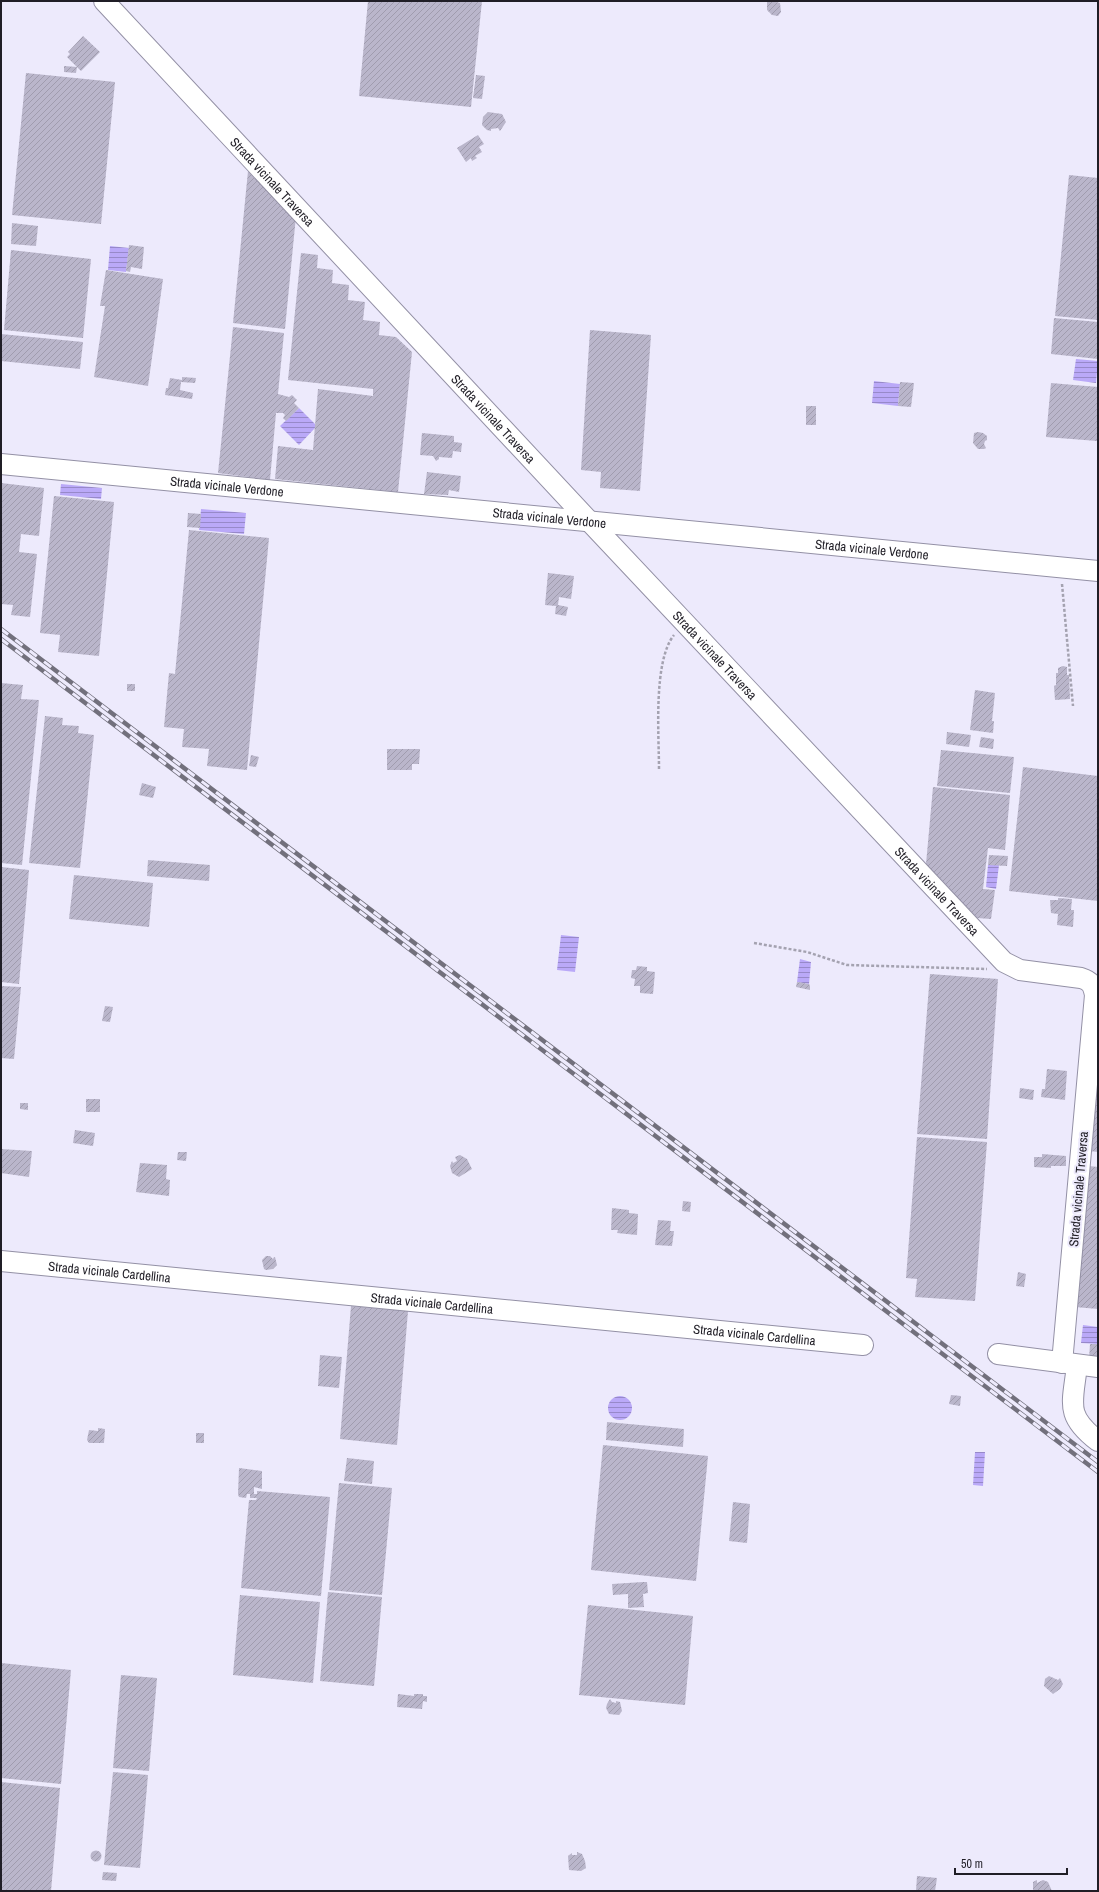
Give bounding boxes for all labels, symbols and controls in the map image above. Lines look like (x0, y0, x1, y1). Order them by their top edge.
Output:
street label: Strada vicinale Traversa (226, 134, 318, 230)
street label: Strada vicinale Traversa (447, 371, 539, 467)
street label: Strada vicinale Verdone (169, 473, 284, 501)
street label: Strada vicinale Verdone (492, 504, 607, 532)
street label: Strada vicinale Verdone (814, 535, 929, 563)
street label: Strada vicinale Traversa (669, 607, 761, 703)
street label: Strada vicinale Traversa (891, 843, 983, 939)
street label: Strada vicinale Traversa (1065, 1131, 1092, 1247)
street label: Strada vicinale Cardellina (47, 1258, 171, 1286)
street label: Strada vicinale Cardellina (370, 1289, 494, 1318)
street label: Strada vicinale Cardellina (692, 1320, 816, 1349)
scale bar (955, 1850, 1067, 1876)
text: 50 m (961, 1856, 983, 1872)

